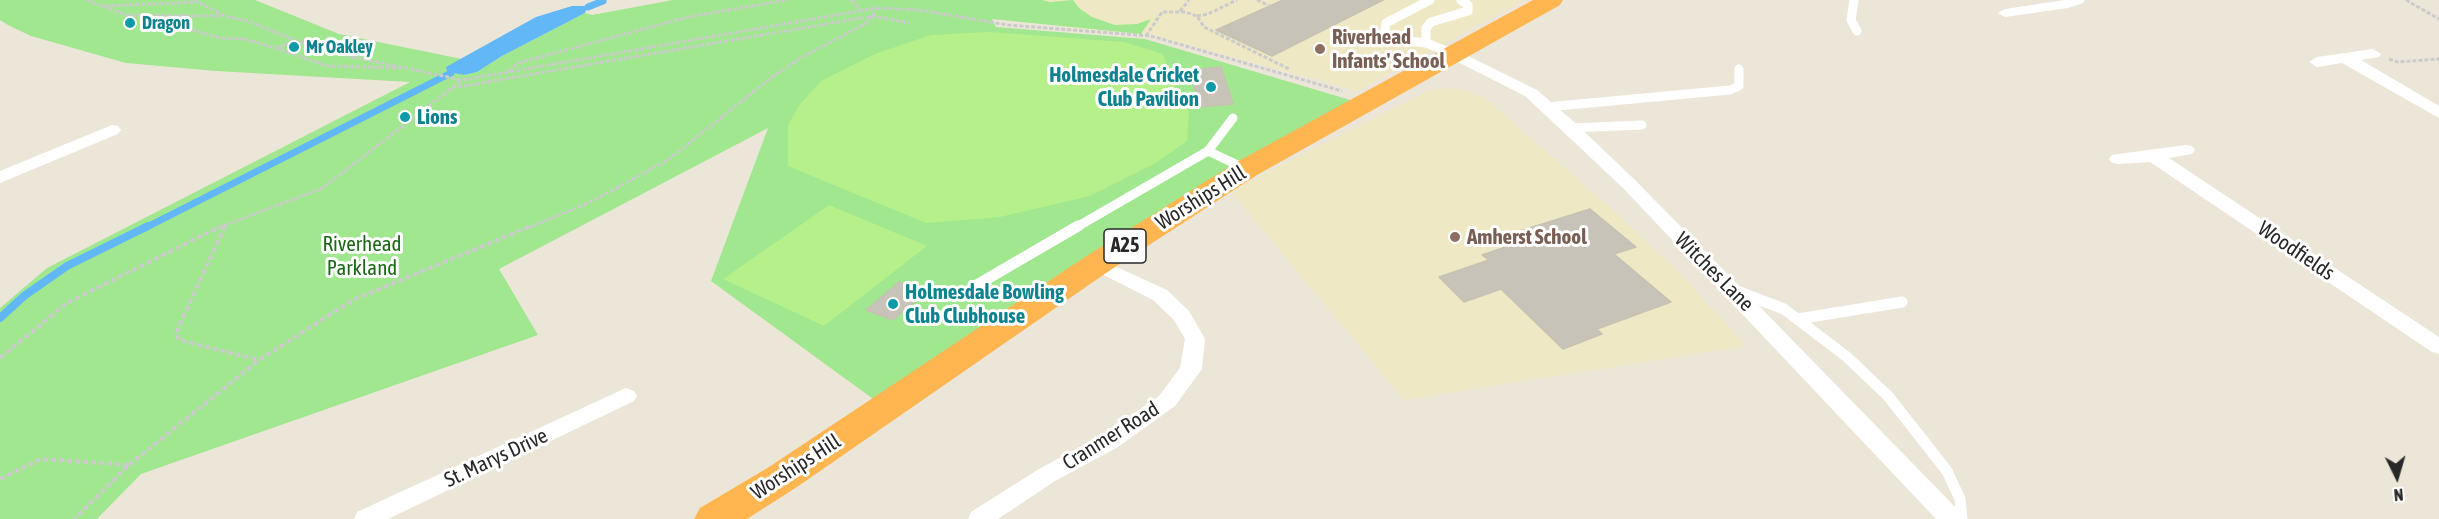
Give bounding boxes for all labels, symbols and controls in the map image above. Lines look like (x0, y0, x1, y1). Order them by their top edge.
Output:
place label: Dragon (142, 12, 190, 34)
marker: Dragon (123, 16, 137, 30)
place label: Riverhead Infants' School (1332, 24, 1445, 74)
place label: Mr Oakley (306, 36, 373, 58)
marker: Mr Oakley (287, 40, 301, 54)
marker: Riverhead Infants' School (1313, 42, 1327, 56)
place label: Holmesdale Cricket Club Pavilion (1049, 62, 1199, 112)
marker: Holmesdale Cricket Club Pavilion (1204, 80, 1218, 94)
place label: Lions (417, 104, 457, 130)
marker: Lions (398, 110, 412, 124)
street label: Worships Hill (1151, 160, 1251, 236)
street label: Woodfields (2253, 216, 2339, 286)
place label: Amherst School (1467, 224, 1587, 250)
street label: Witches Lane (1669, 227, 1759, 317)
road number: A25 (1104, 229, 1146, 263)
marker: Amherst School (1448, 230, 1462, 244)
park label: Riverhead Parkland (323, 231, 401, 281)
place label: Holmesdale Bowling Club Clubhouse (905, 279, 1064, 329)
marker: Holmesdale Bowling Club Clubhouse (886, 297, 900, 311)
street label: Cranmer Road (1058, 396, 1164, 476)
street label: St. Marys Drive (440, 423, 552, 493)
street label: Worships Hill (747, 429, 845, 505)
north arrow (2367, 447, 2427, 507)
text: N (2393, 486, 2404, 504)

